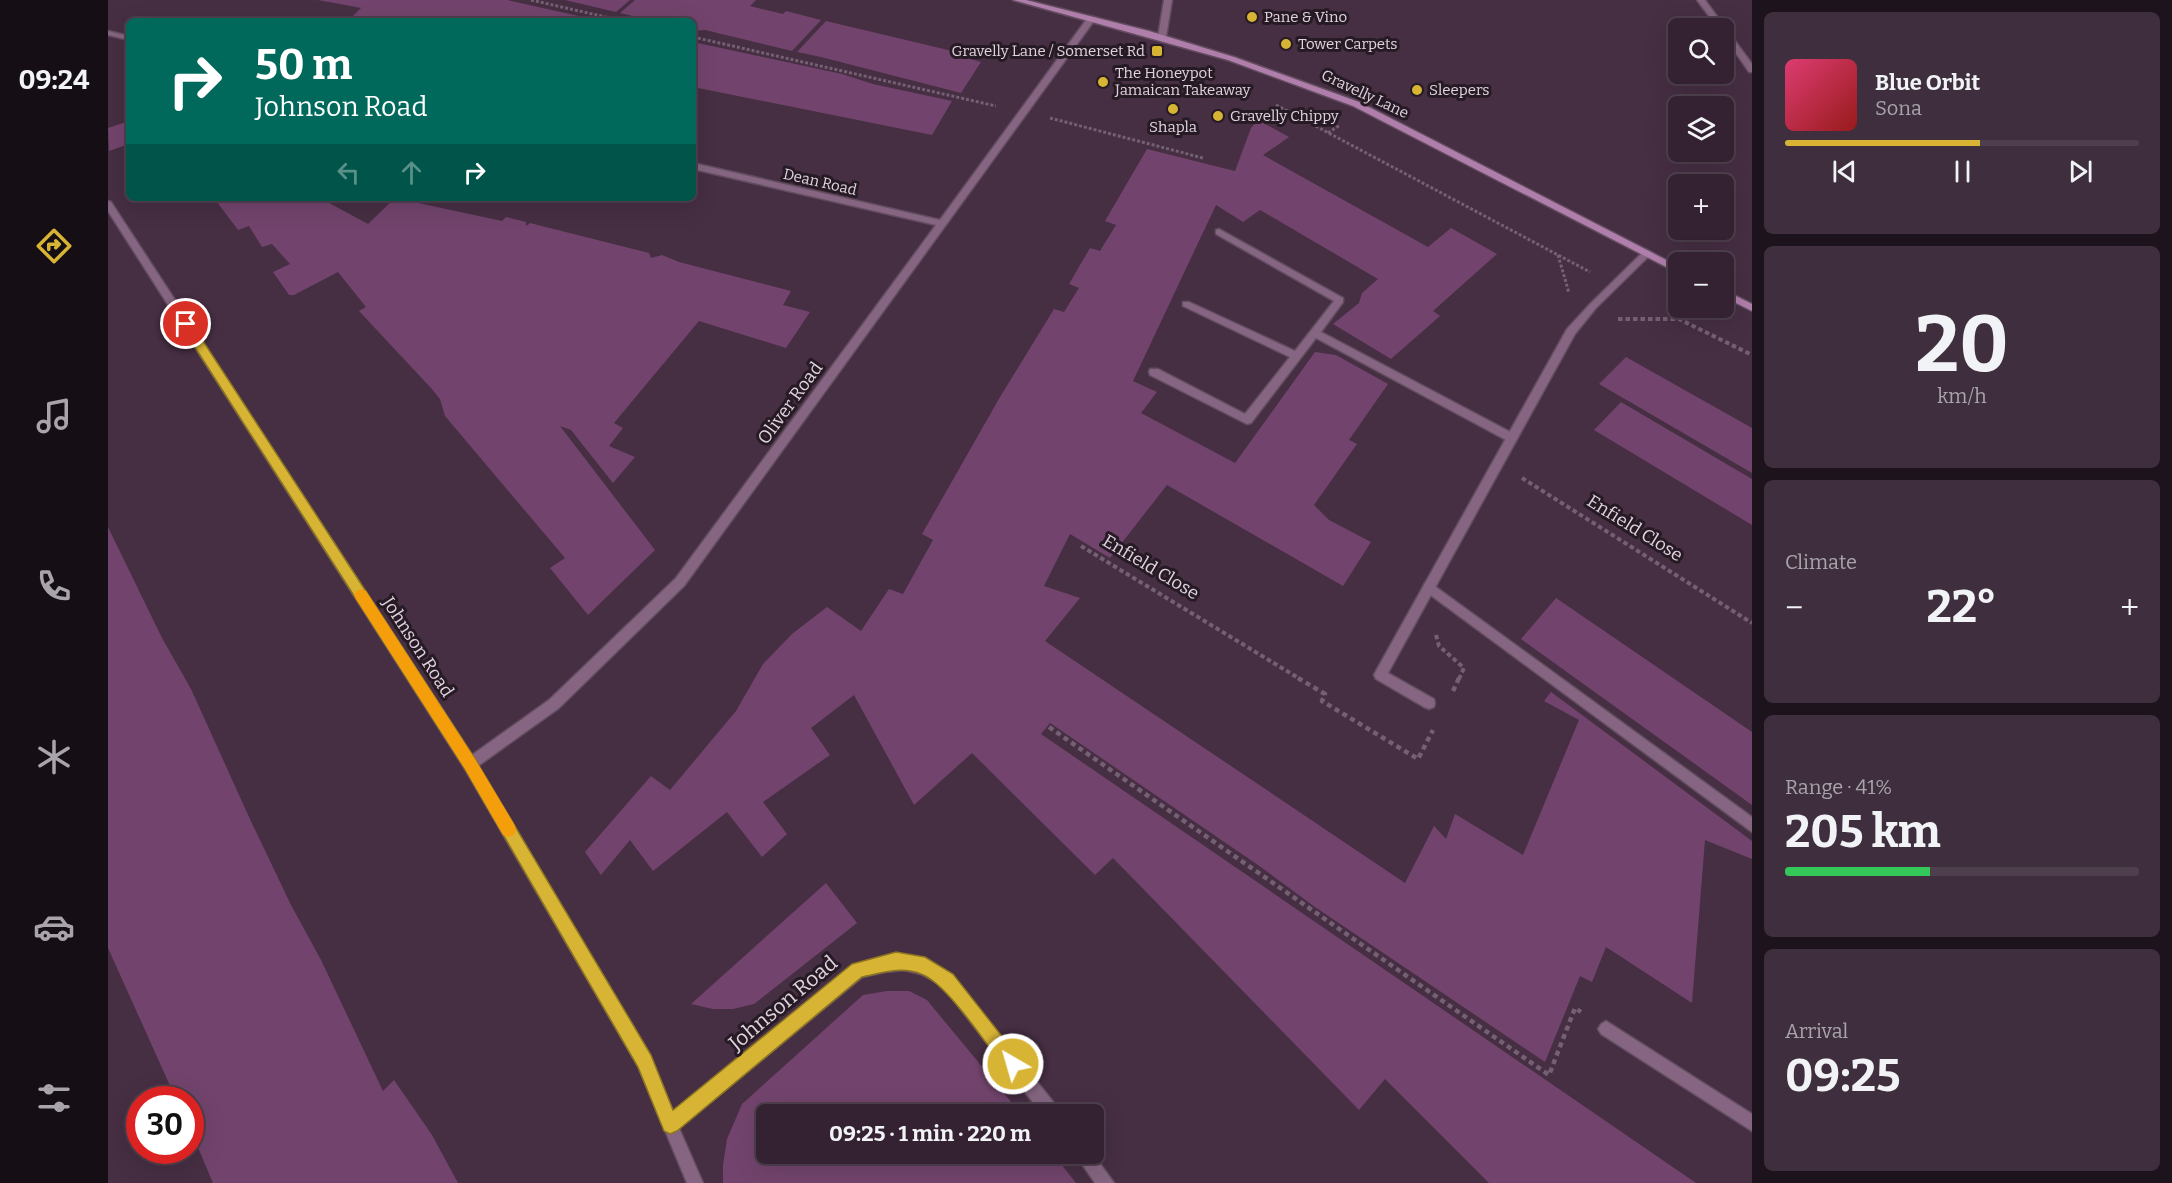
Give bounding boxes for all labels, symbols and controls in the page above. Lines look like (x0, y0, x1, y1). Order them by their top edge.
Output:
place label: Pane & Vino (1264, 8, 1347, 26)
marker: Pane & Vino (1245, 10, 1259, 24)
map controls (1668, 18, 1734, 318)
button: search (1668, 18, 1734, 84)
place label: Tower Carpets (1298, 35, 1398, 53)
marker: Tower Carpets (1279, 37, 1293, 51)
text: 50 m (255, 40, 352, 90)
icon: right (156, 42, 234, 120)
place label: Gravelly Lane / Somerset Rd (951, 42, 1145, 60)
marker: Gravelly Lane / Somerset Rd (1150, 44, 1164, 58)
text: 09:24 (18, 64, 90, 96)
place label: The Honeypot Jamaican Takeaway (1114, 64, 1251, 99)
street label: Gravelly Lane (1318, 66, 1412, 122)
text: Blue Orbit (1875, 69, 1980, 96)
marker: The Honeypot Jamaican Takeaway (1096, 75, 1110, 89)
place label: Sleepers (1429, 81, 1489, 99)
marker: Sleepers (1410, 83, 1424, 97)
text: Johnson Road (255, 91, 427, 123)
button: layers (1668, 96, 1734, 162)
text: Sona (1875, 96, 1922, 120)
marker: Shapla (1166, 102, 1180, 116)
place label: Gravelly Chippy (1230, 107, 1339, 125)
marker: Gravelly Chippy (1211, 109, 1225, 123)
place label: Shapla (1149, 118, 1197, 136)
icon: previous (1828, 155, 1861, 188)
icon: pause (1946, 155, 1979, 188)
icon: next (2064, 155, 2097, 188)
icon: left (332, 156, 365, 189)
icon: ahead (395, 156, 428, 189)
icon: right (458, 156, 491, 189)
street label: Dean Road (782, 165, 859, 199)
button: + (1668, 174, 1734, 240)
icon: directions (33, 225, 75, 267)
button: − (1668, 252, 1734, 318)
pin (160, 298, 211, 349)
text: 20 (1915, 298, 2009, 392)
icon: arrive (169, 307, 202, 340)
street label: Oliver Road (753, 357, 827, 448)
text: km/h (1937, 384, 1987, 408)
icon: music (33, 395, 75, 437)
street label: Enfield Close (1583, 490, 1687, 566)
street label: Enfield Close (1099, 530, 1203, 604)
text: Climate (1785, 550, 1857, 574)
icon: phone (33, 565, 75, 607)
text: 22° (1926, 580, 1997, 634)
text: − (1785, 588, 1803, 628)
text: + (2120, 588, 2139, 628)
street label: Johnson Road (377, 592, 459, 701)
icon: climate (33, 736, 75, 778)
text: Range · 41% (1785, 775, 1892, 799)
text: 205 km (1785, 805, 1941, 859)
icon: car (33, 906, 75, 948)
street label: Johnson Road (723, 950, 843, 1057)
text: Arrival (1785, 1019, 1848, 1043)
position arrow (981, 1032, 1045, 1096)
text: 09:25 (1785, 1049, 1901, 1103)
icon: filters (33, 1077, 75, 1119)
speed limit sign: 30 (126, 1086, 204, 1164)
text: 09:25 · 1 min · 220 m (829, 1120, 1031, 1147)

